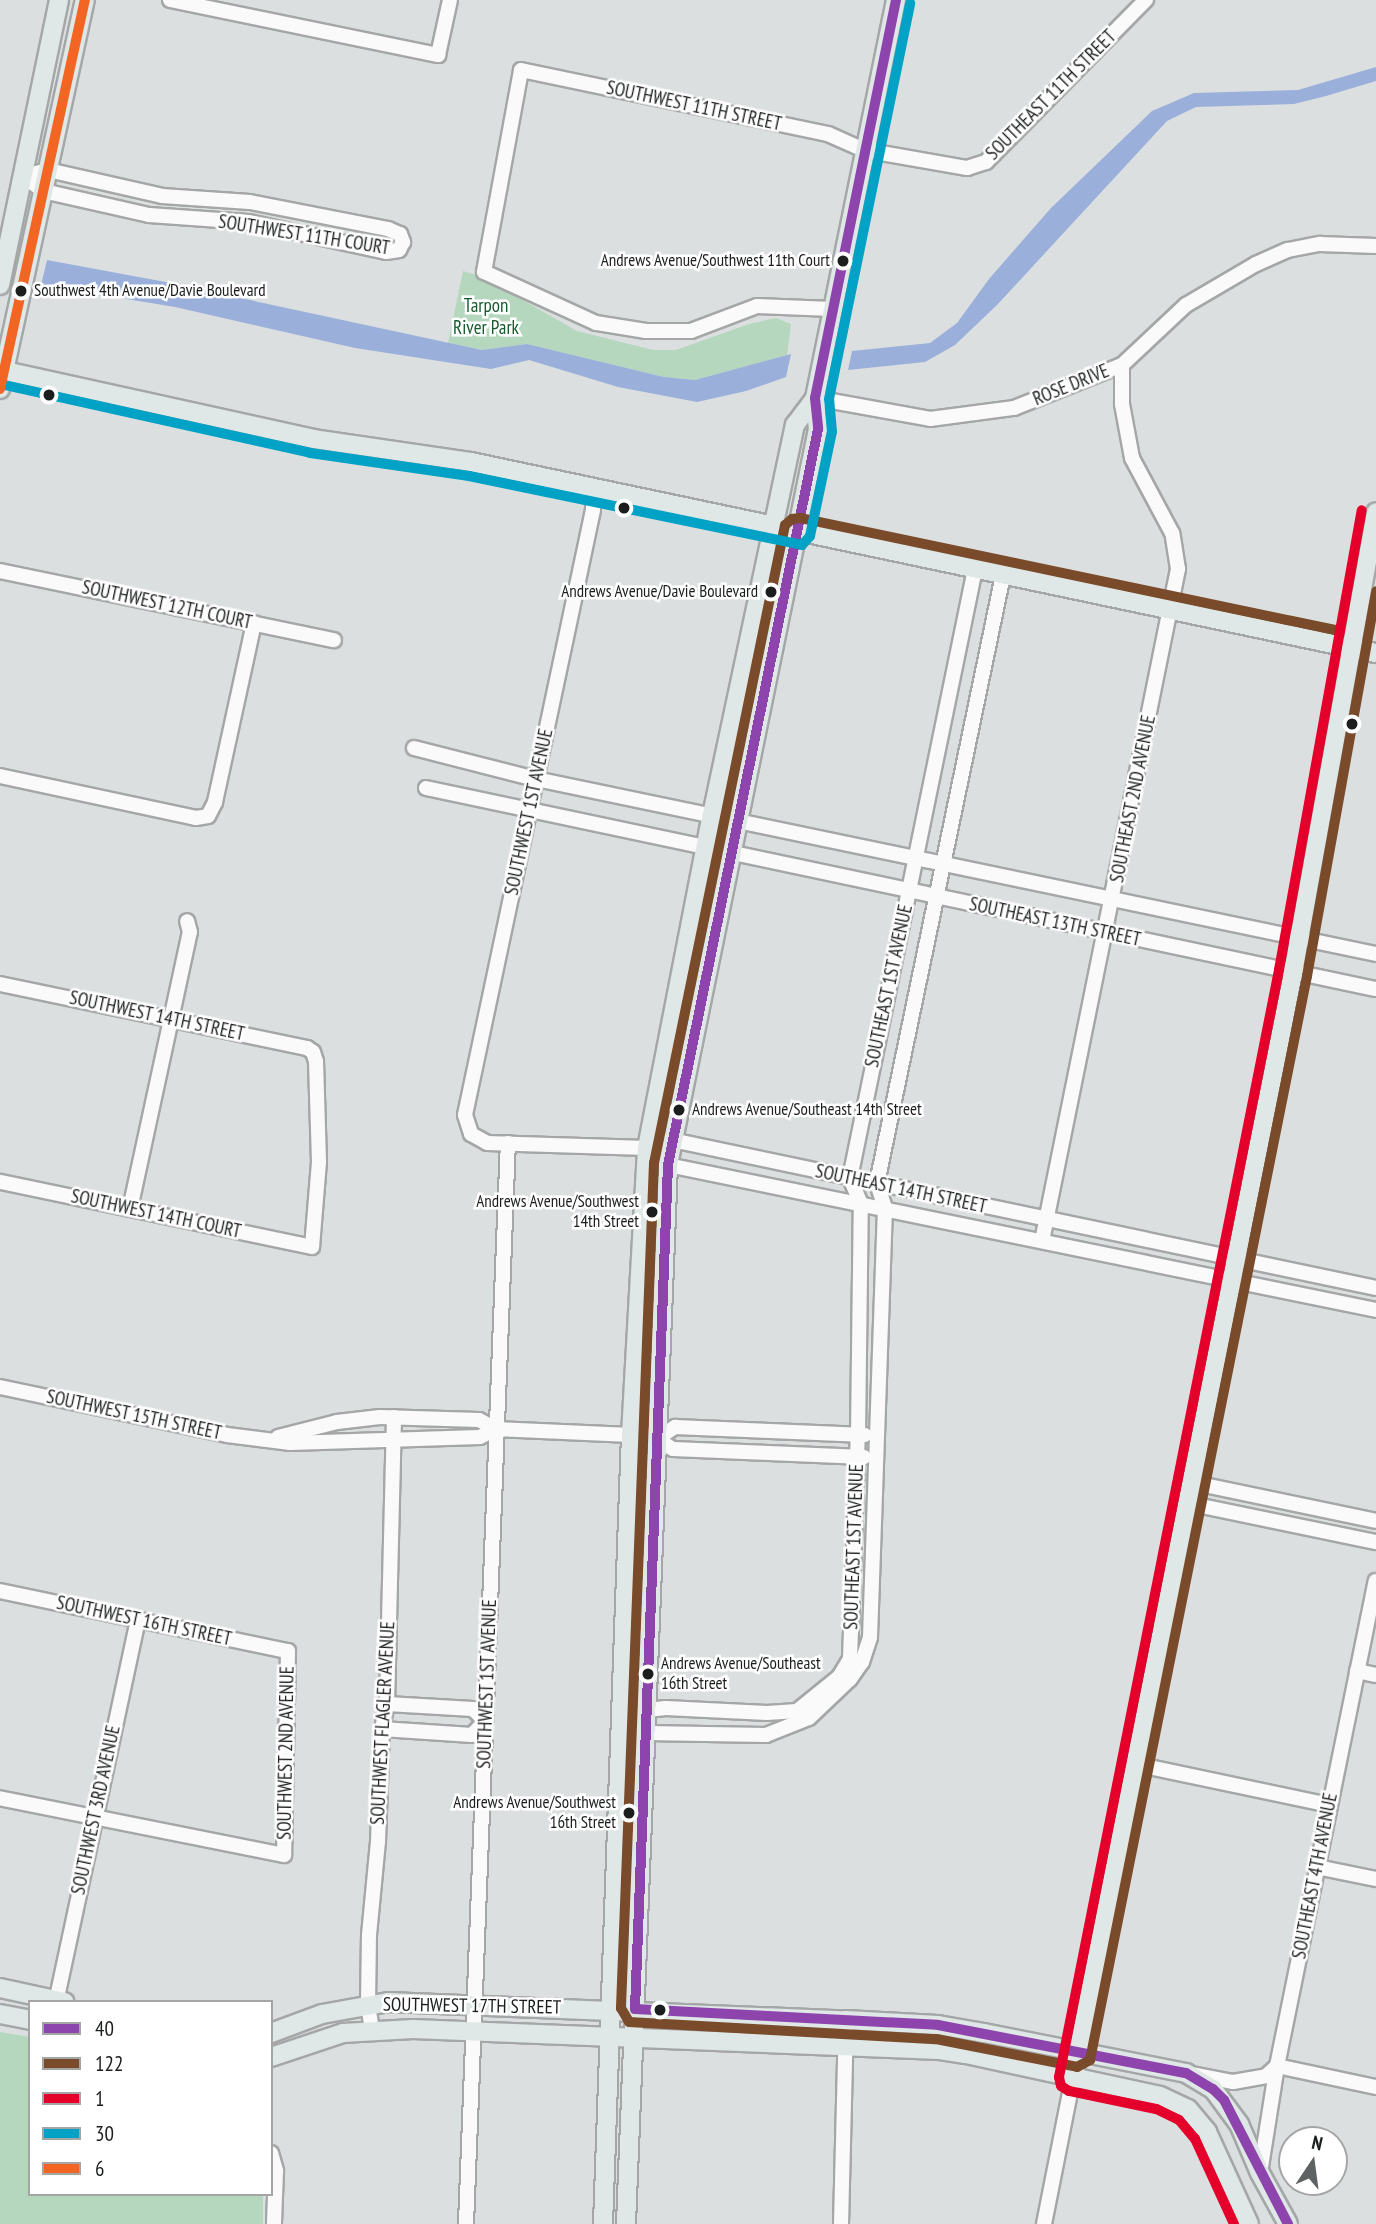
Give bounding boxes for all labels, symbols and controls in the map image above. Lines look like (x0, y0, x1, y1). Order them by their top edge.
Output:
street label: SOUTHEAST 11TH STREET (981, 25, 1121, 165)
street label: SOUTHWEST 11TH STREET (604, 76, 784, 136)
street label: SOUTHWEST 11TH COURT (216, 210, 392, 260)
place label: Andrews Avenue/Southwest 11th Court (600, 251, 830, 271)
marker: Andrews Avenue/Southwest 11th Court (836, 254, 850, 268)
place label: Southwest 4th Avenue/Davie Boulevard (34, 281, 266, 301)
marker: Southwest 4th Avenue/Davie Boulevard (14, 284, 28, 298)
park label: Tarpon River Park (453, 295, 519, 339)
street label: ROSE DRIVE (1030, 359, 1112, 411)
unlabelled marker (42, 388, 56, 402)
unlabelled marker (617, 501, 631, 515)
street label: SOUTHWEST 12TH COURT (80, 576, 254, 634)
place label: Andrews Avenue/Davie Boulevard (561, 582, 758, 602)
marker: Andrews Avenue/Davie Boulevard (764, 585, 778, 599)
street label: SOUTHEAST 2ND AVENUE (1105, 713, 1161, 885)
unlabelled marker (1345, 717, 1359, 731)
street label: SOUTHWEST 1ST AVENUE (500, 726, 558, 898)
street label: SOUTHEAST 13TH STREET (967, 893, 1143, 951)
street label: SOUTHEAST 1ST AVENUE (860, 902, 918, 1070)
street label: SOUTHWEST 14TH STREET (67, 986, 247, 1046)
place label: Andrews Avenue/Southeast 14th Street (692, 1100, 922, 1120)
marker: Andrews Avenue/Southeast 14th Street (672, 1103, 686, 1117)
street label: SOUTHEAST 14TH STREET (813, 1160, 989, 1218)
street label: SOUTHWEST 14TH COURT (69, 1185, 243, 1243)
place label: Andrews Avenue/Southwest 14th Street (476, 1192, 639, 1232)
marker: Andrews Avenue/Southwest 14th Street (645, 1205, 659, 1219)
street label: SOUTHWEST 15TH STREET (44, 1385, 224, 1445)
street label: SOUTHEAST 1ST AVENUE (840, 1463, 868, 1631)
street label: SOUTHWEST 16TH STREET (54, 1591, 234, 1651)
street label: SOUTHWEST 1ST AVENUE (473, 1598, 501, 1770)
street label: SOUTHWEST FLAGLER AVENUE (366, 1620, 400, 1826)
place label: Andrews Avenue/Southeast 16th Street (661, 1654, 821, 1694)
street label: SOUTHWEST 2ND AVENUE (273, 1665, 299, 1841)
marker: Andrews Avenue/Southeast 16th Street (641, 1667, 655, 1681)
street label: SOUTHWEST 3RD AVENUE (67, 1723, 125, 1897)
street label: SOUTHEAST 4TH AVENUE (1288, 1791, 1342, 1961)
place label: Andrews Avenue/Southwest 16th Street (453, 1793, 616, 1833)
marker: Andrews Avenue/Southwest 16th Street (622, 1806, 636, 1820)
street label: SOUTHWEST 17TH STREET (382, 1993, 562, 2019)
legend (28, 2000, 273, 2196)
unlabelled marker (653, 2003, 667, 2017)
text: 40 (95, 2015, 114, 2042)
text: 122 (95, 2050, 123, 2077)
text: 1 (95, 2085, 104, 2112)
text: 30 (95, 2120, 114, 2147)
north arrow (1278, 2126, 1348, 2196)
text: N (1310, 2130, 1325, 2155)
text: 6 (95, 2155, 104, 2182)

